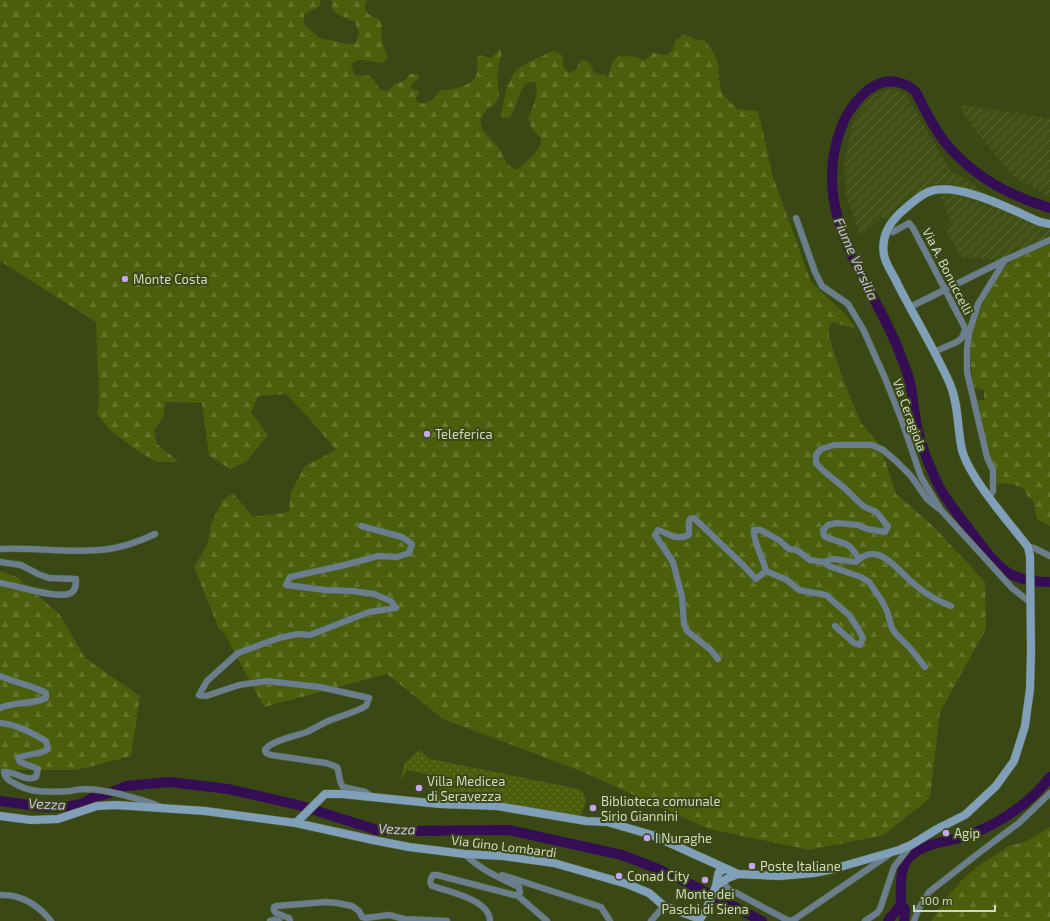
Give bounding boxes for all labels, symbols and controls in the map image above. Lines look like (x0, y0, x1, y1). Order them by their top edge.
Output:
water label: Fiume Versilia (831, 215, 882, 303)
street label: Via A. Bonuccelli (919, 225, 977, 317)
place label: Monte Costa (133, 271, 208, 287)
marker: Monte Costa (120, 274, 130, 284)
street label: Via Ceragiola (889, 376, 931, 454)
place label: Teleferica (435, 426, 493, 442)
marker: Teleferica (422, 429, 432, 439)
place label: Villa Medicea di Seravezza (427, 773, 505, 804)
marker: Villa Medicea di Seravezza (414, 783, 424, 793)
place label: Biblioteca comunale Sirio Giannini (601, 793, 720, 824)
water label: Vezza (28, 794, 66, 813)
marker: Biblioteca comunale Sirio Giannini (588, 803, 598, 813)
water label: Vezza (378, 819, 416, 838)
place label: Agip (954, 825, 980, 841)
marker: Agip (941, 828, 951, 838)
place label: I Nuraghe (655, 830, 712, 846)
street label: Via Gino Lombardi (450, 832, 558, 860)
marker: I Nuraghe (642, 833, 652, 843)
place label: Poste Italiane (760, 858, 841, 874)
marker: Poste Italiane (747, 861, 757, 871)
place label: Conad City (627, 868, 689, 884)
marker: Conad City (614, 871, 624, 881)
marker: Monte dei Paschi di Siena (700, 875, 710, 885)
place label: Monte dei Paschi di Siena (661, 886, 749, 917)
scale bar (914, 887, 995, 913)
text: 100 m (920, 893, 952, 907)

